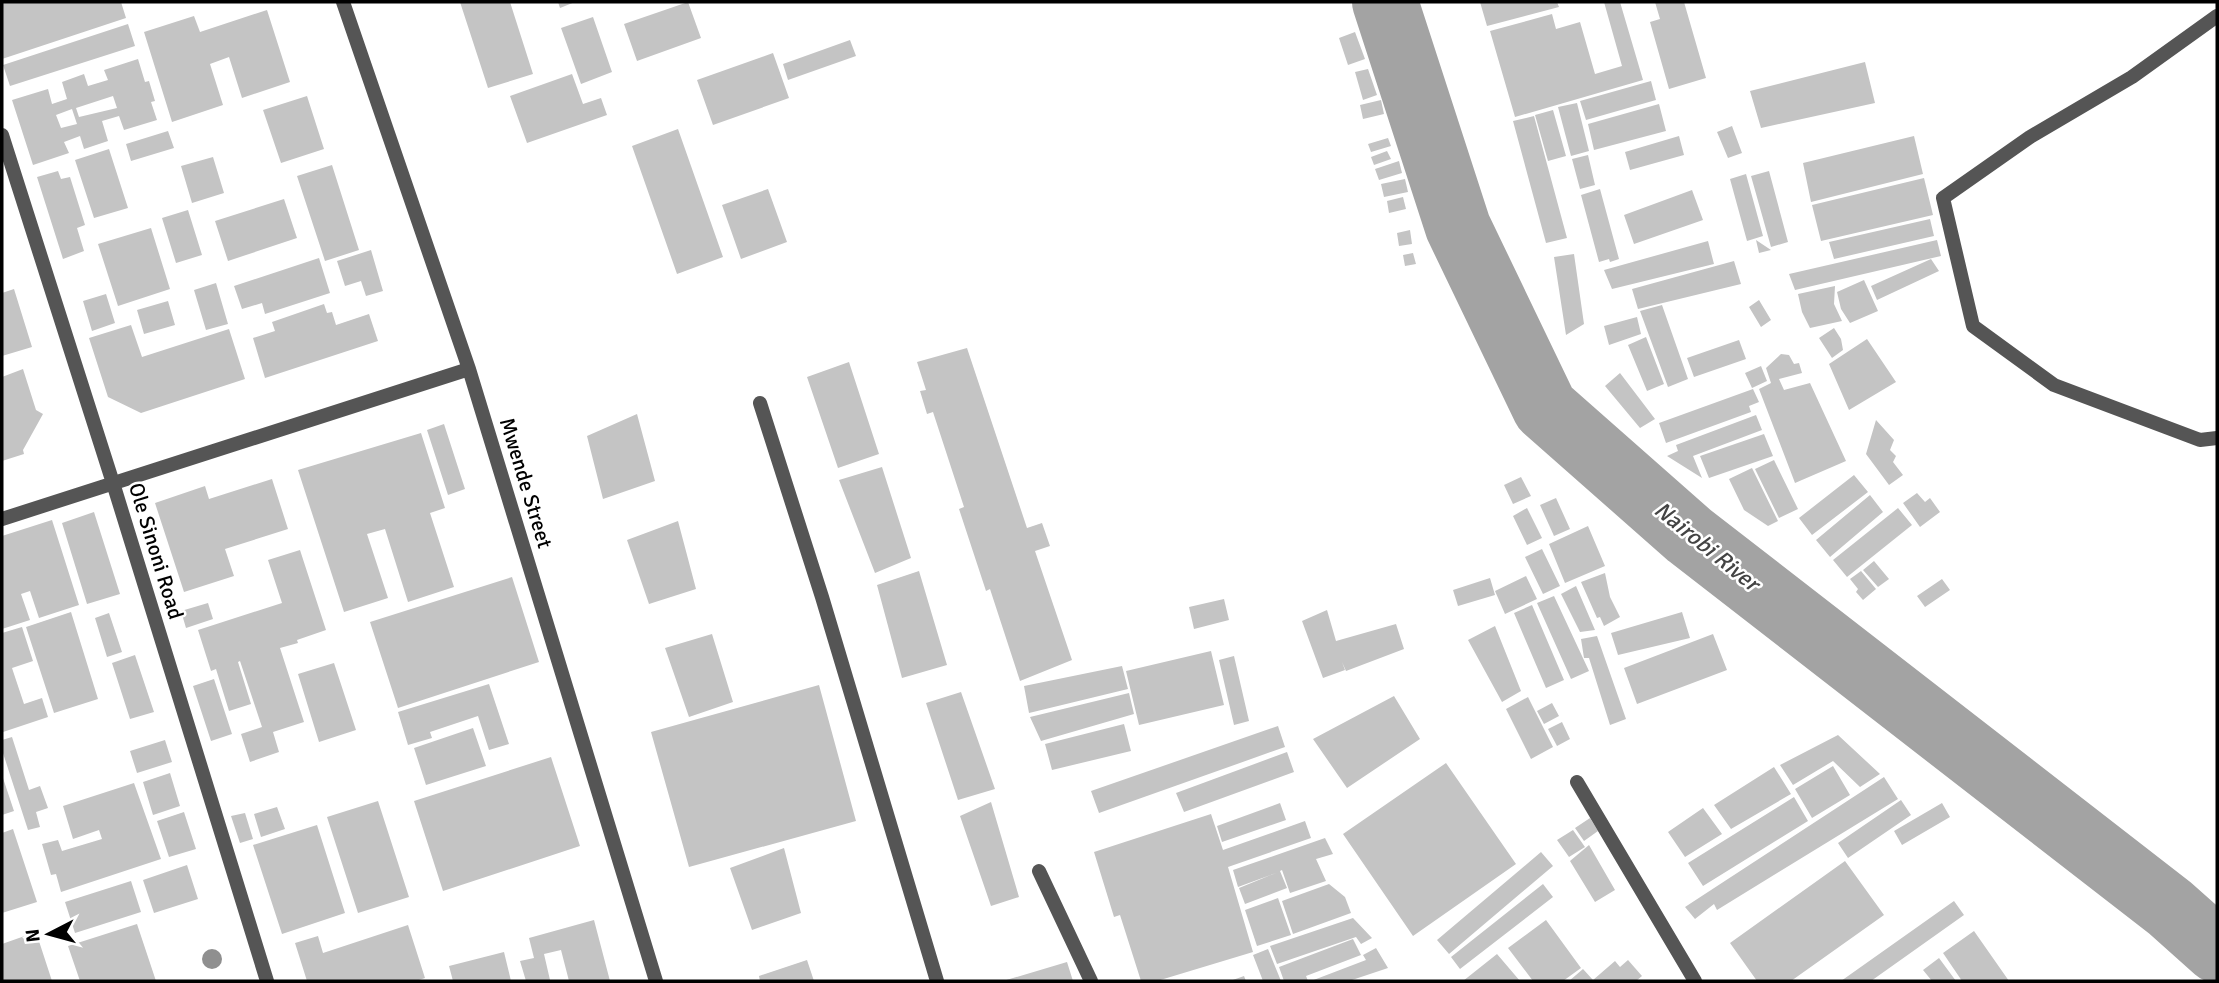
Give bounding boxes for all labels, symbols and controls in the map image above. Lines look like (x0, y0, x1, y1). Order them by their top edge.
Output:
street label: Mwende Street (494, 415, 558, 551)
street label: Ole Sinoni Road (123, 480, 189, 622)
water label: Nairobi River (1648, 495, 1768, 600)
north arrow (14, 899, 84, 969)
text: N (20, 928, 46, 943)

